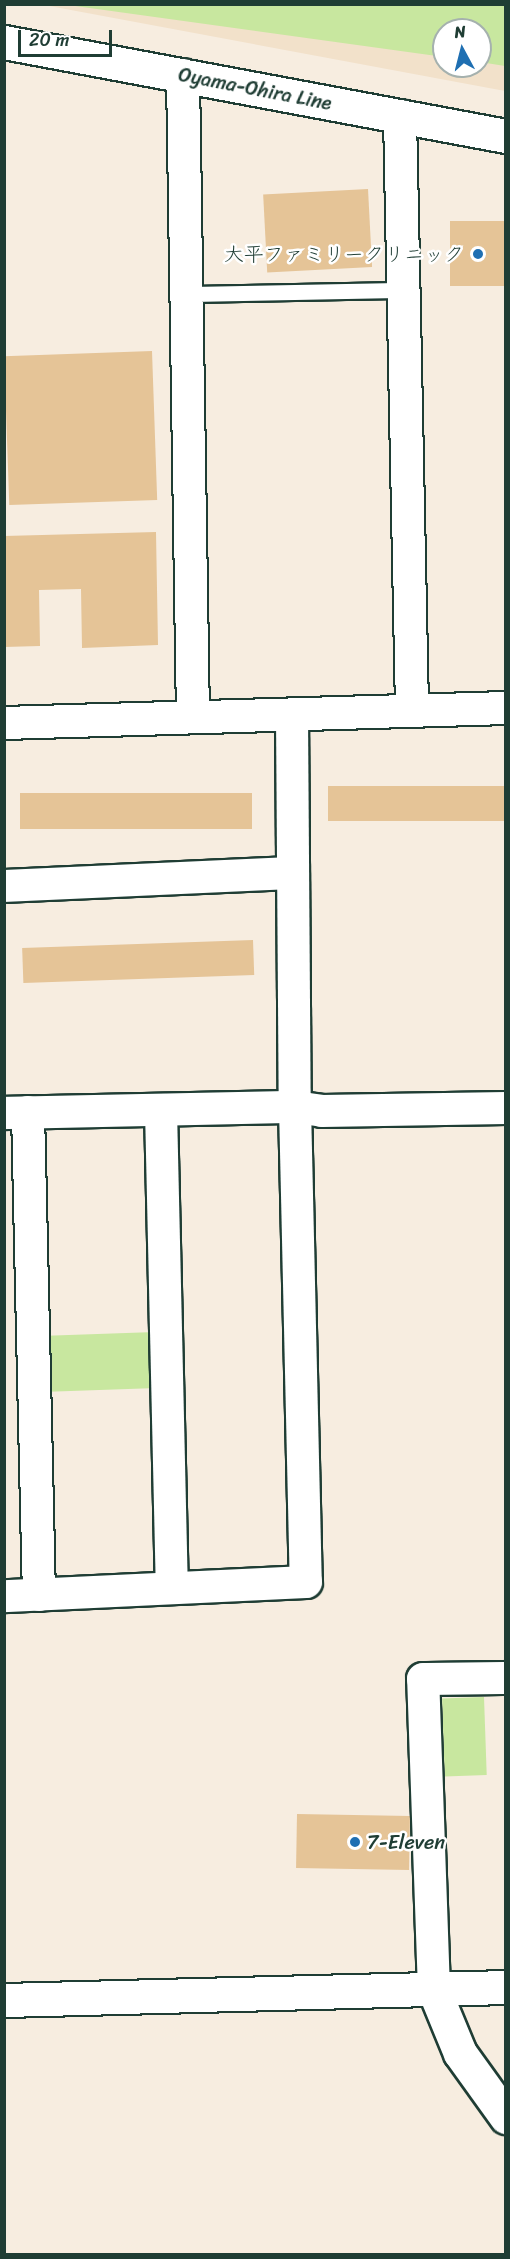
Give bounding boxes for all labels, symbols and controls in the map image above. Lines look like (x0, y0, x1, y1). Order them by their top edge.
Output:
text: N (453, 17, 467, 47)
scale bar (21, 18, 116, 56)
north arrow (432, 18, 492, 78)
text: 20 m (29, 24, 69, 56)
street label: Oyama-Ohira Line (176, 62, 334, 116)
place label: 大平ファミリークリニック (224, 242, 464, 266)
marker: 大平ファミリークリニック (469, 245, 487, 263)
place label: 7-Eleven (367, 1830, 445, 1854)
marker: 7-Eleven (348, 1835, 362, 1849)

